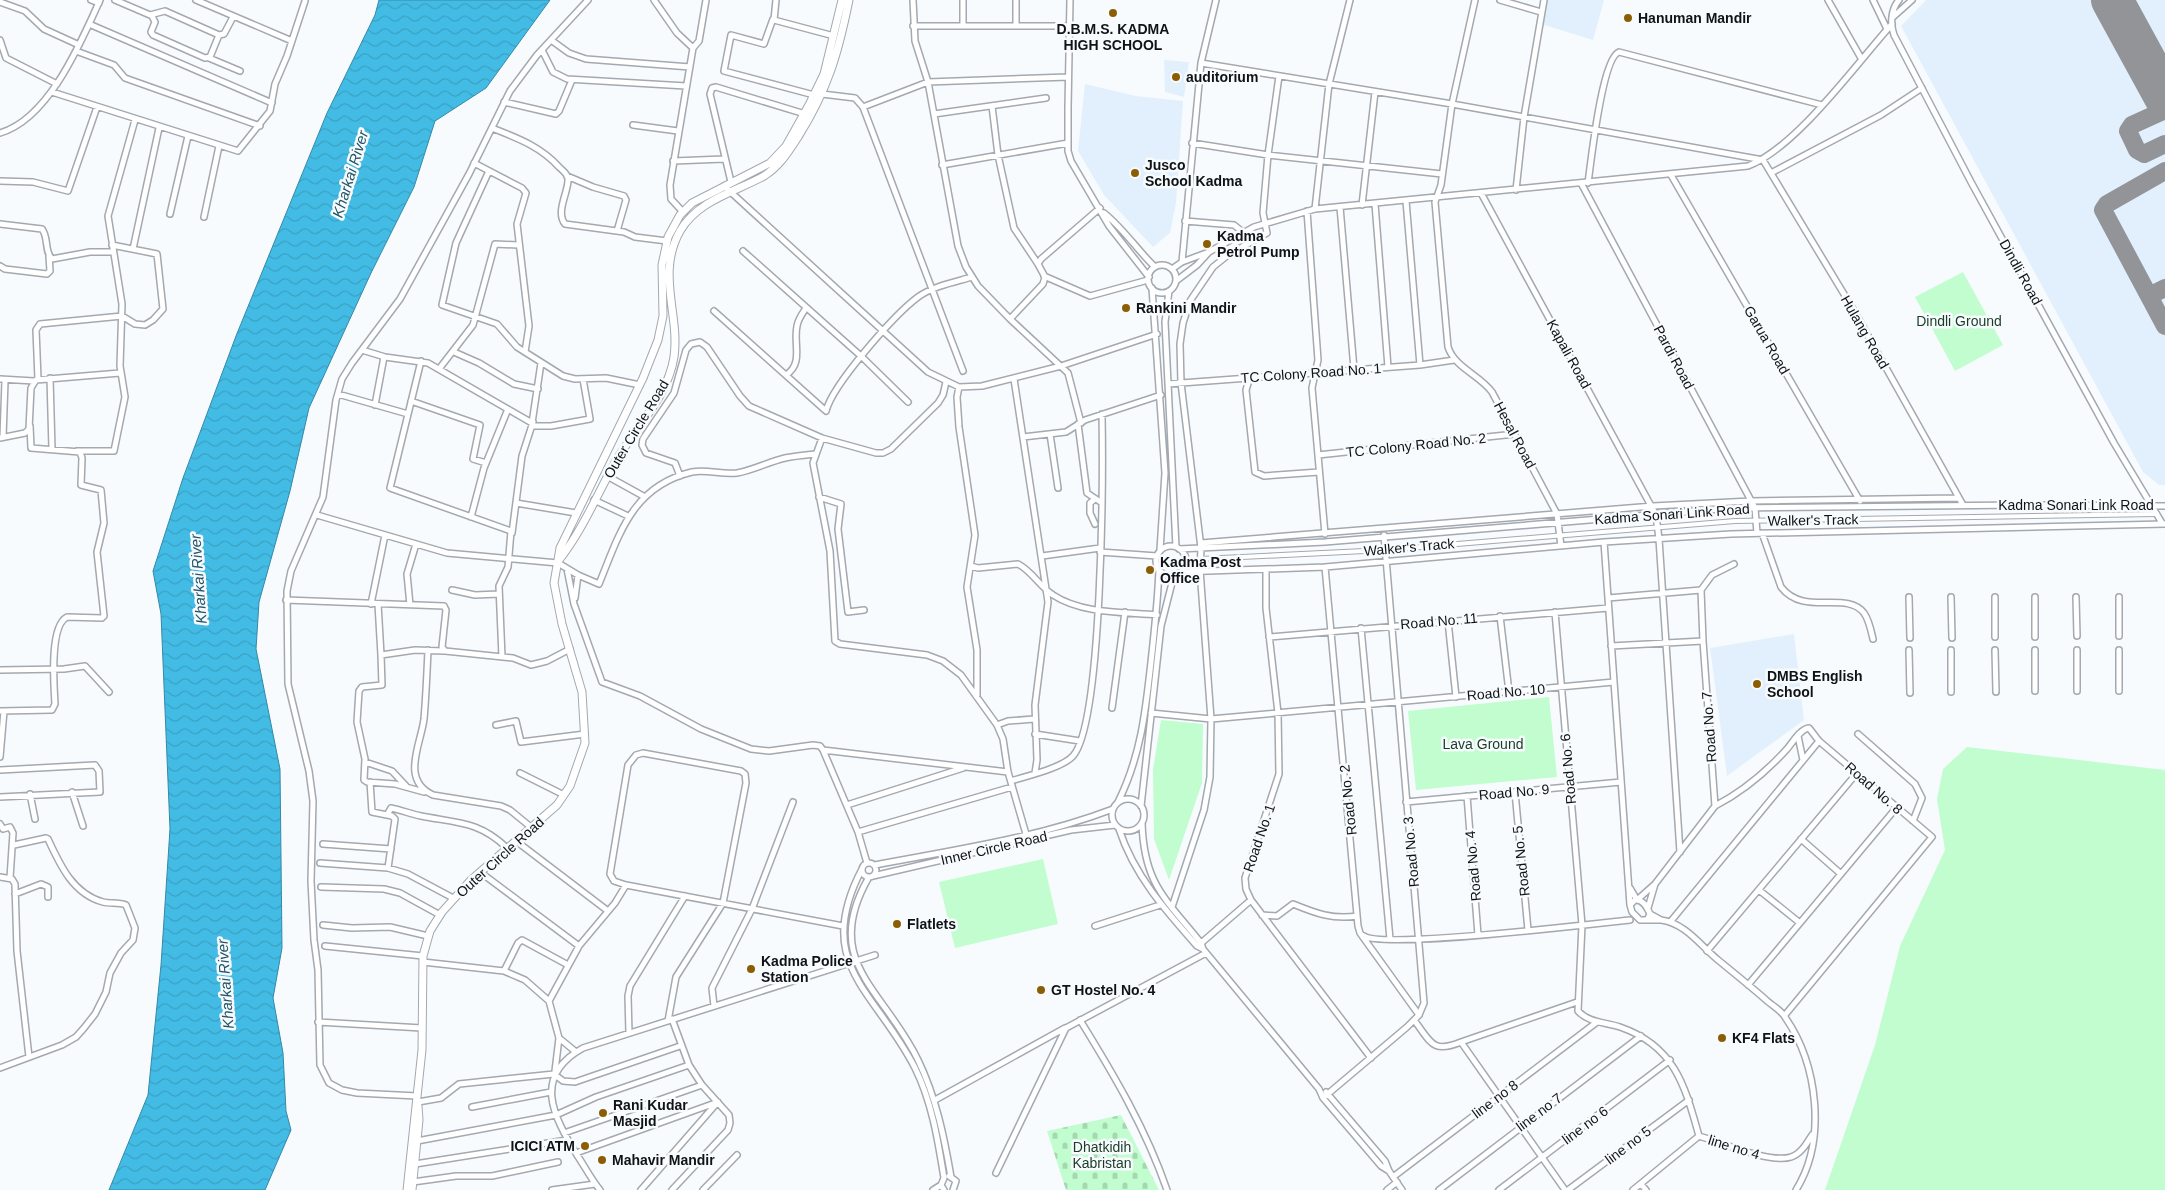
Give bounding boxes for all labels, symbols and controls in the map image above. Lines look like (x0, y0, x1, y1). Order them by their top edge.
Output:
marker: D.B.M.S. KADMA HIGH SCHOOL (1107, 7, 1119, 19)
place label: Hanuman Mandir (1638, 10, 1752, 26)
marker: Hanuman Mandir (1622, 12, 1634, 24)
place label: D.B.M.S. KADMA HIGH SCHOOL (1057, 21, 1169, 53)
place label: auditorium (1186, 69, 1258, 85)
marker: auditorium (1170, 71, 1182, 83)
water label: Kharkai River (329, 128, 372, 220)
place label: Jusco School Kadma (1145, 157, 1242, 189)
marker: Jusco School Kadma (1129, 167, 1141, 179)
place label: Kadma Petrol Pump (1217, 228, 1299, 260)
street label: Dindli Road (1996, 236, 2046, 308)
marker: Kadma Petrol Pump (1201, 238, 1213, 250)
street label: Hulang Road (1838, 293, 1892, 371)
place label: Rankini Mandir (1136, 300, 1237, 316)
marker: Rankini Mandir (1120, 302, 1132, 314)
street label: Garua Road (1741, 303, 1793, 377)
park label: Dindli Ground (1916, 313, 2002, 329)
street label: Kapali Road (1544, 317, 1594, 391)
street label: Pardi Road (1650, 322, 1698, 392)
street label: TC Colony Road No. 1 (1240, 360, 1382, 386)
street label: Outer Circle Road (600, 377, 672, 481)
street label: Hesal Road (1491, 399, 1539, 471)
street label: TC Colony Road No. 2 (1345, 430, 1487, 460)
street label: Kadma Sonari Link Road (1998, 497, 2154, 513)
street label: Kadma Sonari Link Road (1594, 501, 1750, 527)
street label: Walker's Track (1767, 511, 1860, 529)
water label: Kharkai River (186, 533, 210, 624)
street label: Walker's Track (1363, 535, 1456, 559)
place label: Kadma Post Office (1160, 554, 1241, 586)
marker: Kadma Post Office (1144, 564, 1156, 576)
street label: Road No. 11 (1400, 610, 1479, 632)
place label: DMBS English School (1767, 668, 1863, 700)
marker: DMBS English School (1751, 678, 1763, 690)
street label: Road No. 10 (1466, 681, 1546, 703)
street label: Road No. 7 (1699, 691, 1719, 763)
street label: Road No. 6 (1557, 733, 1579, 805)
park label: Lava Ground (1443, 736, 1523, 752)
street label: Road No. 8 (1842, 759, 1906, 817)
street label: Road No. 2 (1336, 764, 1360, 836)
street label: Road No. 9 (1478, 781, 1550, 803)
street label: Road No. 1 (1240, 802, 1278, 874)
street label: Outer Circle Road (453, 814, 547, 900)
street label: Road No. 3 (1400, 816, 1422, 888)
street label: Road No. 5 (1509, 825, 1533, 897)
street label: Inner Circle Road (939, 828, 1049, 868)
street label: Road No. 4 (1462, 830, 1484, 902)
place label: Flatlets (907, 916, 956, 932)
marker: Flatlets (891, 918, 903, 930)
water label: Kharkai River (213, 938, 237, 1029)
place label: Kadma Police Station (761, 953, 853, 985)
marker: Kadma Police Station (745, 963, 757, 975)
place label: GT Hostel No. 4 (1051, 982, 1155, 998)
marker: GT Hostel No. 4 (1035, 984, 1047, 996)
place label: KF4 Flats (1732, 1030, 1795, 1046)
marker: KF4 Flats (1716, 1032, 1728, 1044)
street label: line no 8 (1469, 1077, 1521, 1121)
street label: line no 7 (1513, 1090, 1565, 1134)
place label: Rani Kudar Masjid (613, 1097, 688, 1129)
street label: line no 6 (1559, 1103, 1611, 1147)
marker: Rani Kudar Masjid (597, 1107, 609, 1119)
street label: line no 5 (1602, 1123, 1654, 1167)
street label: line no 4 (1706, 1132, 1762, 1162)
place label: ICICI ATM (510, 1138, 575, 1154)
park label: Dhatkidih Kabristan (1072, 1139, 1132, 1171)
marker: ICICI ATM (579, 1140, 591, 1152)
place label: Mahavir Mandir (612, 1152, 715, 1168)
marker: Mahavir Mandir (596, 1154, 608, 1166)

